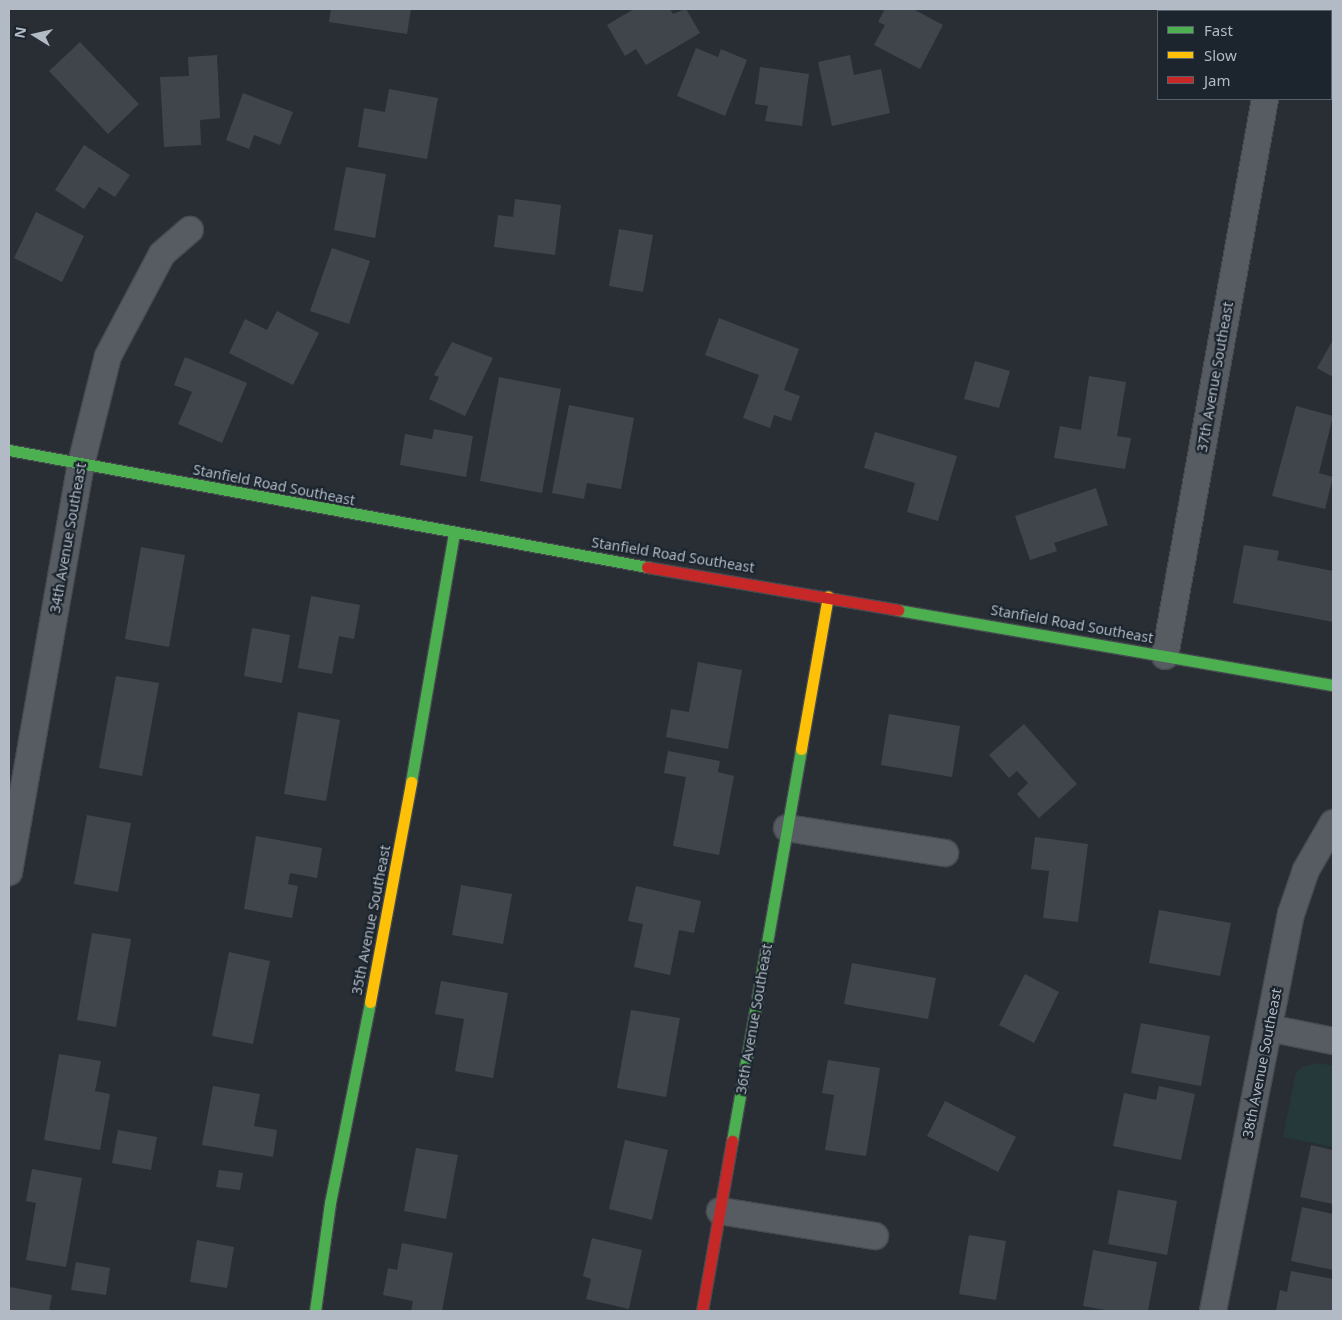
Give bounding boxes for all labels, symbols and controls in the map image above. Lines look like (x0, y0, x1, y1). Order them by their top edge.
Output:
north arrow (10, 10, 60, 60)
legend (1157, 10, 1332, 100)
text: Fast (1204, 20, 1233, 40)
text: N (9, 25, 30, 40)
text: Slow (1204, 45, 1237, 65)
text: Jam (1204, 70, 1231, 90)
street label: 37th Avenue Southeast (1194, 301, 1236, 453)
street label: Stanfield Road Southeast (192, 461, 356, 509)
street label: 34th Avenue Southeast (47, 462, 89, 614)
street label: Stanfield Road Southeast (590, 534, 756, 576)
street label: Stanfield Road Southeast (989, 601, 1155, 647)
street label: 35th Avenue Southeast (348, 844, 394, 996)
street label: 36th Avenue Southeast (733, 943, 775, 1095)
street label: 38th Avenue Southeast (1239, 987, 1285, 1139)

